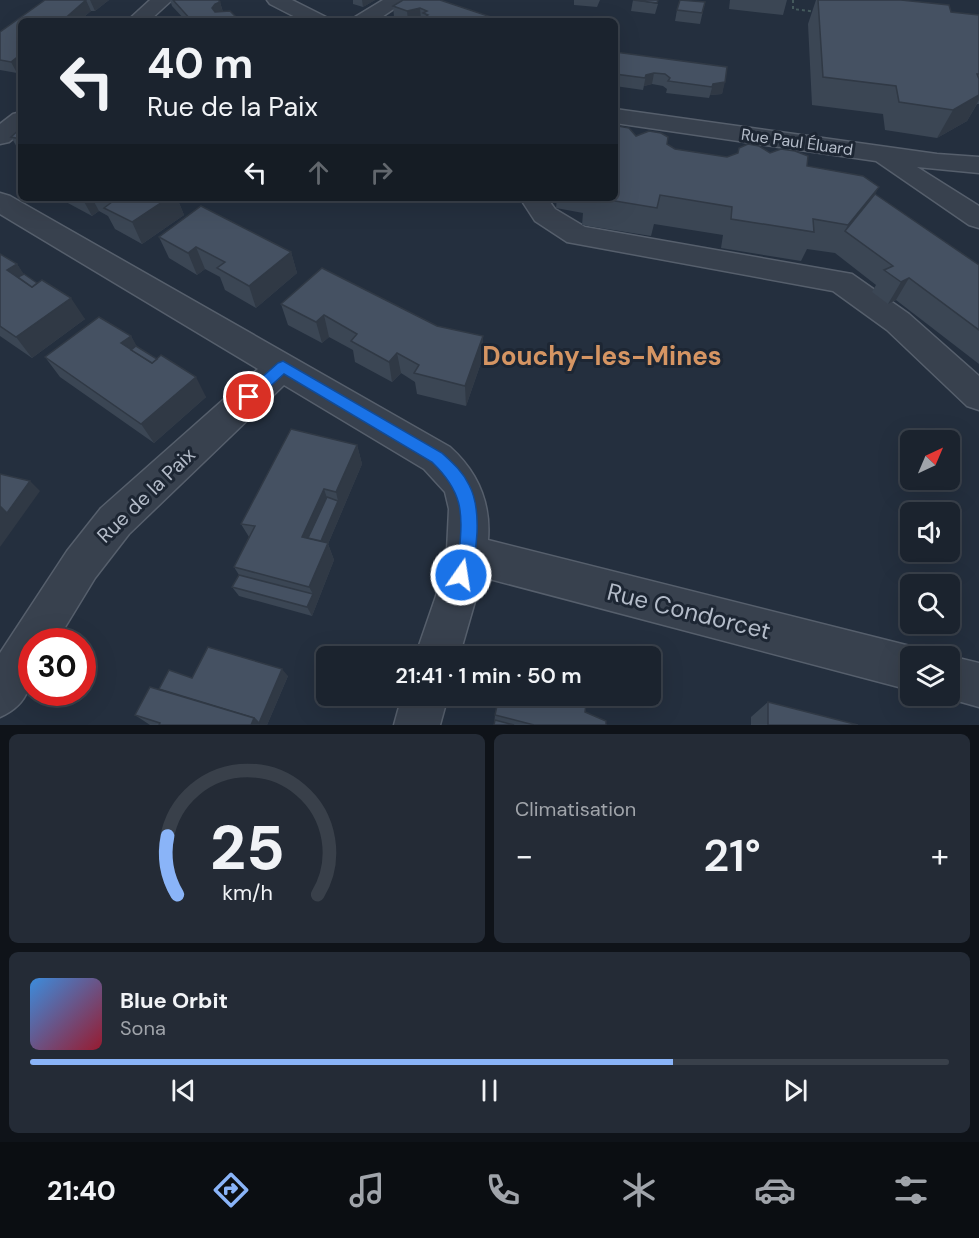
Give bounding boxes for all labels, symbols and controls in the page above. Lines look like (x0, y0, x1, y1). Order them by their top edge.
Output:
text: 40 m (147, 36, 253, 91)
icon: left (48, 42, 126, 120)
text: Rue de la Paix (147, 89, 318, 124)
street label: Rue Paul Éluard (740, 124, 854, 160)
icon: left (239, 156, 272, 189)
icon: ahead (302, 156, 335, 189)
icon: right (365, 156, 398, 189)
district label: Douchy-les-Mines (482, 339, 722, 373)
pin (223, 371, 274, 422)
icon: arrive (232, 380, 265, 413)
north arrow (900, 430, 960, 490)
map controls (900, 430, 960, 706)
street label: Rue de la Paix (91, 442, 201, 548)
button: sound (900, 502, 960, 562)
position arrow (429, 543, 493, 607)
button: search (900, 574, 960, 634)
street label: Rue Condorcet (604, 576, 774, 646)
speed limit sign: 30 (18, 628, 96, 706)
button: layers (900, 646, 960, 706)
text: 21:41 · 1 min · 50 m (395, 661, 582, 690)
text: Climatisation (515, 796, 636, 822)
text: 25 (210, 807, 284, 888)
text: 21° (703, 826, 761, 885)
text: − (515, 834, 533, 877)
text: + (931, 834, 949, 877)
text: km/h (222, 880, 272, 908)
text: Blue Orbit (120, 986, 228, 1015)
text: Sona (120, 1015, 166, 1041)
icon: previous (167, 1074, 200, 1107)
icon: pause (473, 1074, 506, 1107)
icon: next (779, 1074, 812, 1107)
icon: directions (210, 1169, 252, 1211)
icon: music (346, 1169, 388, 1211)
icon: phone (482, 1169, 524, 1211)
icon: climate (618, 1169, 660, 1211)
icon: car (754, 1169, 796, 1211)
icon: filters (890, 1169, 932, 1211)
text: 21:40 (47, 1173, 116, 1208)

